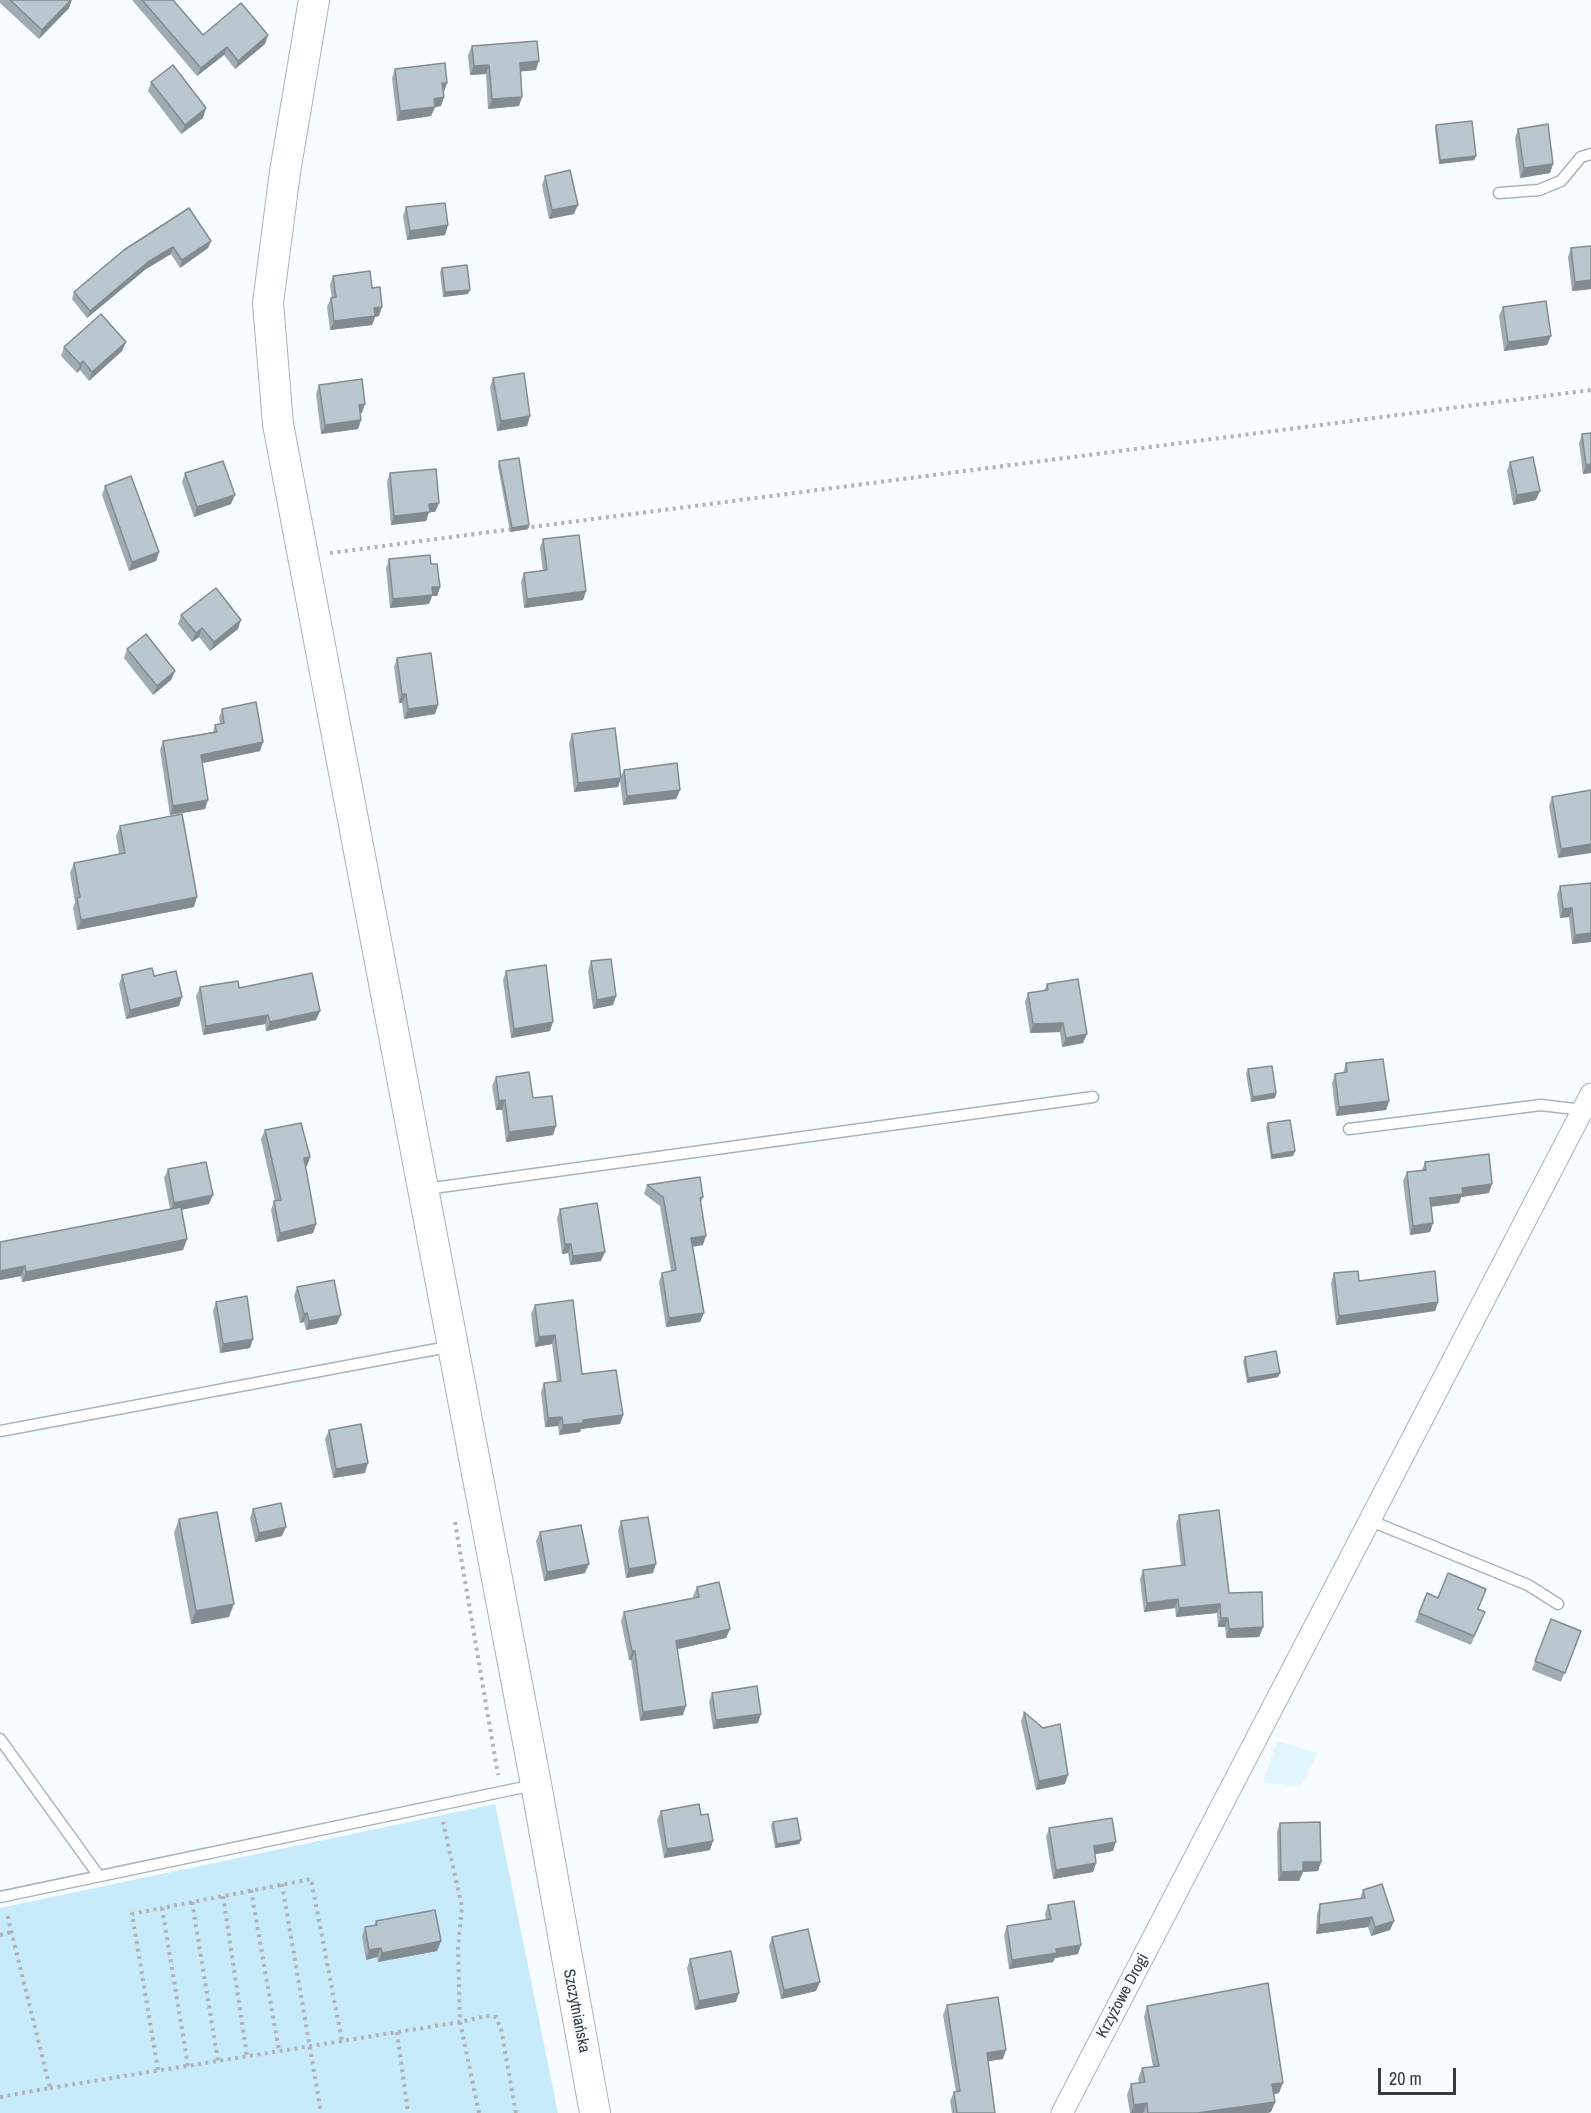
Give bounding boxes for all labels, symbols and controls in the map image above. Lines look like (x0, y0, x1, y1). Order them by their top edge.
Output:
street label: Krzyżowe Drogi (1093, 1951, 1153, 2041)
street label: Szczytniańska (559, 1968, 593, 2054)
scale bar (1381, 2056, 1459, 2094)
text: 20 m (1389, 2066, 1422, 2091)

